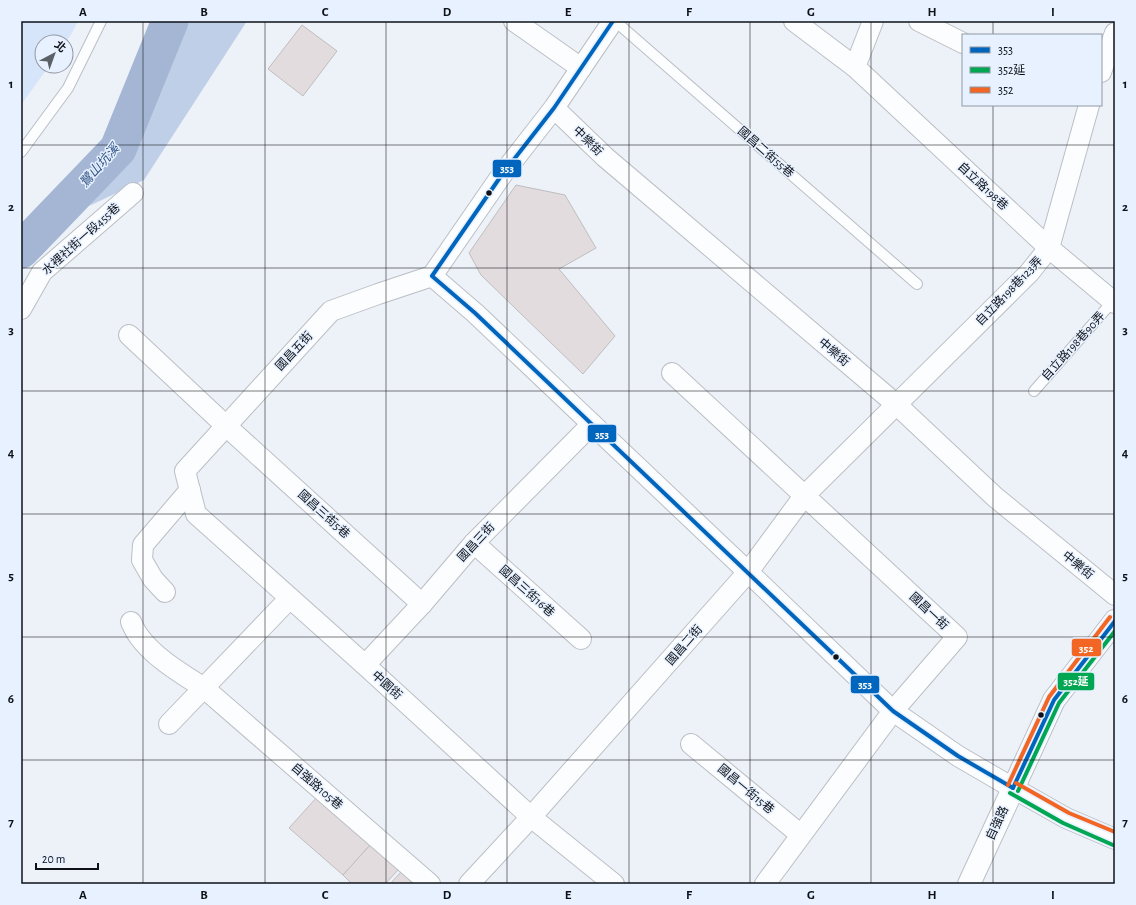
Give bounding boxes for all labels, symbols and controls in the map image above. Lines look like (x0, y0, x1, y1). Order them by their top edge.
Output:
text: A (79, 6, 87, 19)
text: B (200, 6, 208, 19)
text: C (322, 6, 329, 19)
text: D (443, 6, 452, 19)
text: E (565, 6, 572, 19)
text: F (686, 6, 693, 19)
text: G (807, 6, 815, 19)
text: H (927, 6, 937, 19)
text: I (1051, 6, 1055, 19)
north arrow (34, 34, 74, 74)
legend (962, 34, 1102, 106)
text: 北 (52, 39, 68, 55)
text: 353 (998, 44, 1013, 56)
text: 352延 (998, 63, 1025, 76)
text: 1 (9, 78, 13, 91)
text: 1 (1123, 78, 1127, 91)
text: 352 (998, 84, 1014, 96)
street label: 中樂街 (571, 123, 606, 158)
street label: 國昌二街55巷 (736, 124, 797, 180)
water label: 鷺山坑溪 (77, 139, 123, 190)
line badge: 353 (492, 159, 522, 178)
street label: 自立路198巷 (956, 159, 1011, 212)
text: 353 (500, 163, 514, 174)
unlabelled marker (484, 188, 494, 198)
street label: 水裡社街一段455巷 (39, 200, 122, 277)
text: 2 (8, 201, 14, 214)
text: 2 (1122, 201, 1128, 214)
street label: 自立路198巷123弄 (973, 254, 1045, 328)
street label: 自立路198巷90弄 (1039, 309, 1107, 383)
text: 3 (8, 324, 14, 337)
text: 3 (1122, 324, 1128, 337)
street label: 國昌五街 (273, 329, 315, 373)
street label: 中樂街 (816, 335, 852, 368)
line badge: 353 (587, 424, 617, 443)
text: 353 (595, 429, 609, 440)
text: 4 (8, 447, 15, 460)
text: 4 (1122, 447, 1129, 460)
street label: 國昌三街5巷 (296, 487, 353, 540)
street label: 國昌三街 (455, 520, 497, 564)
street label: 中樂街 (1060, 548, 1096, 581)
street label: 國昌三街16巷 (497, 562, 558, 619)
text: 5 (8, 570, 14, 583)
text: 5 (1122, 570, 1128, 583)
street label: 國昌一街 (907, 590, 951, 632)
street label: 國昌二街 (663, 622, 704, 667)
line badge: 352 (1071, 638, 1102, 657)
text: 352 (1079, 643, 1093, 654)
unlabelled marker (831, 652, 841, 662)
street label: 中園街 (370, 668, 405, 702)
line badge: 352延 (1057, 672, 1095, 691)
line badge: 353 (850, 675, 880, 694)
text: 352延 (1063, 675, 1089, 687)
text: 353 (858, 679, 872, 690)
text: 6 (8, 693, 14, 706)
text: 6 (1122, 693, 1128, 706)
unlabelled marker (1036, 710, 1046, 720)
street label: 自強路105巷 (289, 760, 346, 811)
street label: 國昌一街15巷 (716, 761, 777, 816)
street label: 自強路 (983, 804, 1010, 842)
text: 7 (8, 816, 14, 829)
text: 7 (1122, 816, 1128, 829)
scale bar (36, 845, 98, 871)
text: 20 m (42, 853, 65, 865)
text: A (79, 889, 87, 902)
text: B (200, 889, 208, 902)
text: C (322, 889, 329, 902)
text: D (443, 889, 452, 902)
text: E (565, 889, 572, 902)
text: F (686, 889, 693, 902)
text: G (807, 889, 815, 902)
text: H (927, 889, 937, 902)
text: I (1051, 889, 1055, 902)

